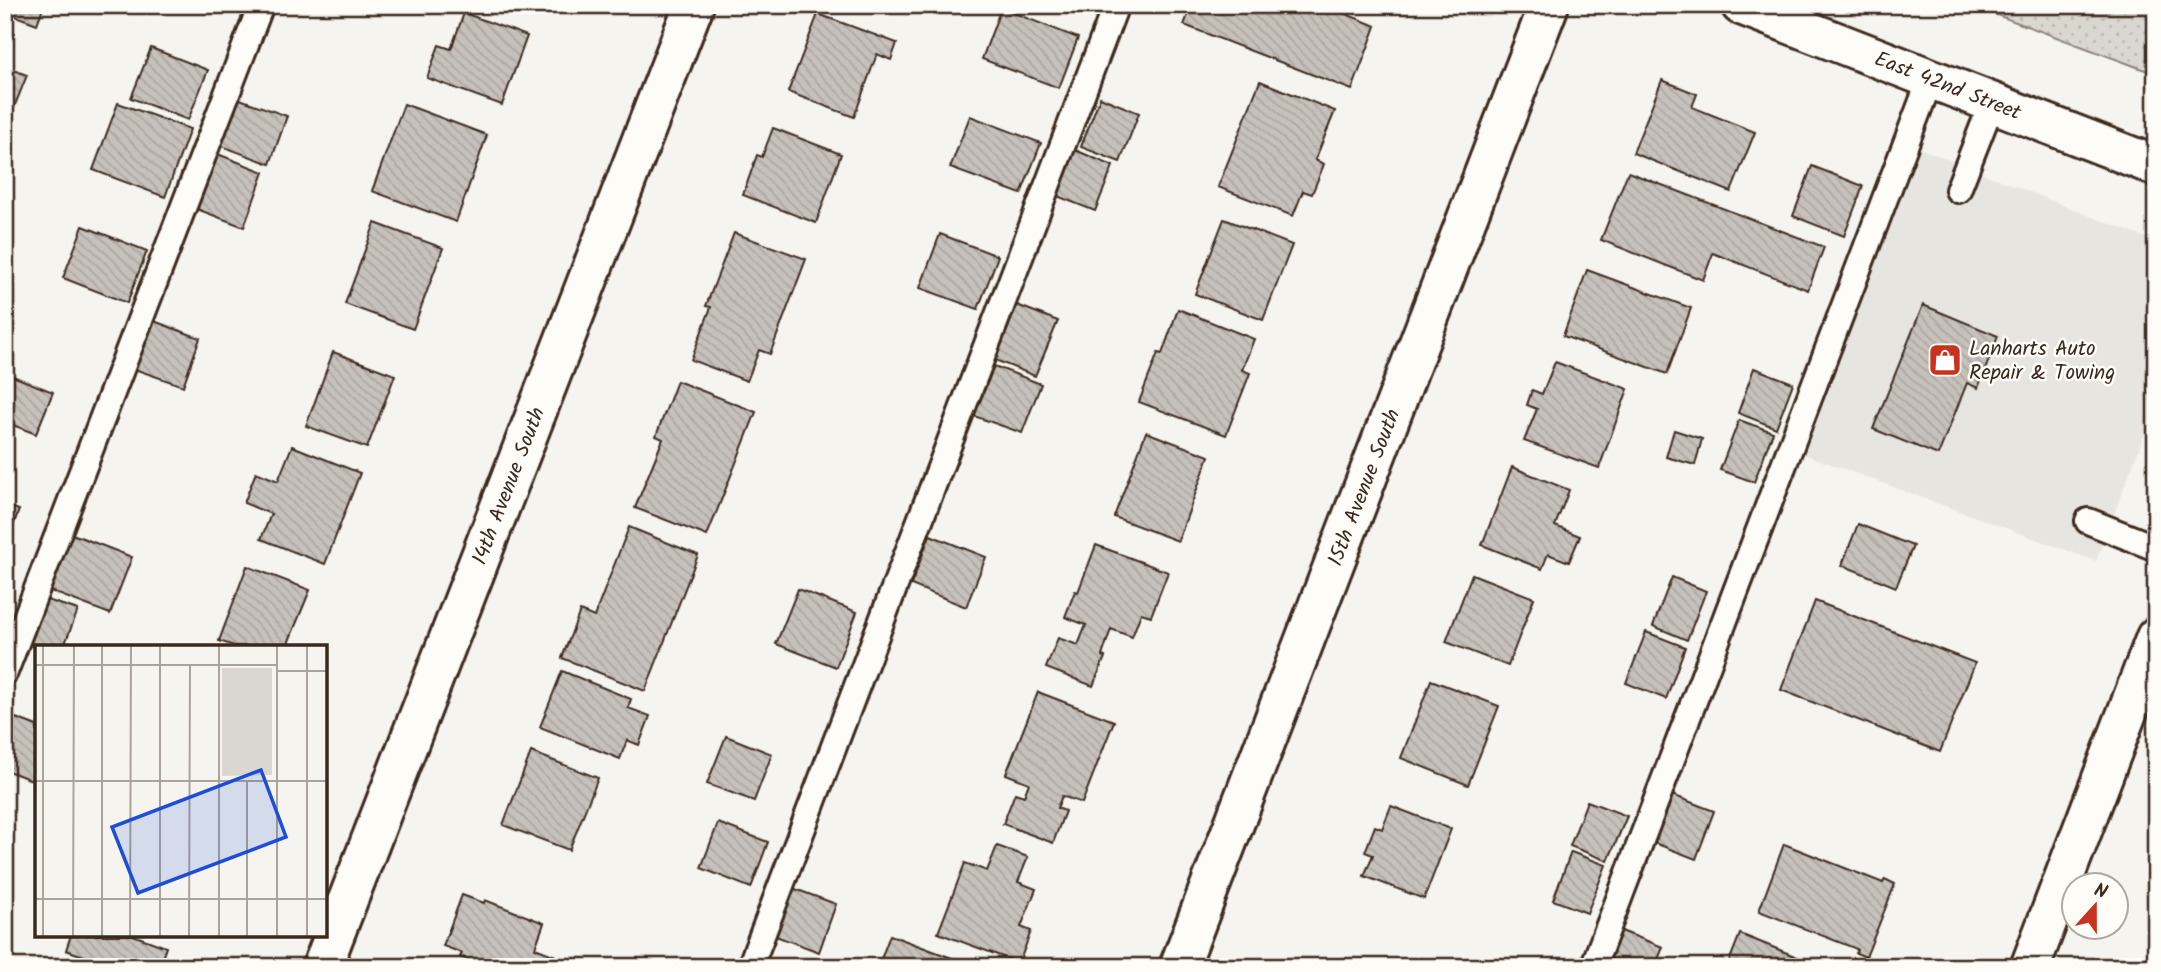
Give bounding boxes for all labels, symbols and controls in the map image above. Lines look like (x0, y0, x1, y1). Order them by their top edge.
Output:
street label: East 42nd Street (1869, 43, 2026, 130)
place label: Lanharts Auto Repair & Towing (1969, 333, 2115, 390)
shop icon: Lanharts Auto Repair & Towing (1926, 341, 1964, 379)
street label: 14th Avenue South (464, 403, 555, 570)
street label: 15th Avenue South (1320, 404, 1410, 571)
inset map (35, 645, 327, 937)
north arrow (2060, 870, 2130, 940)
text: N (2089, 876, 2111, 908)

